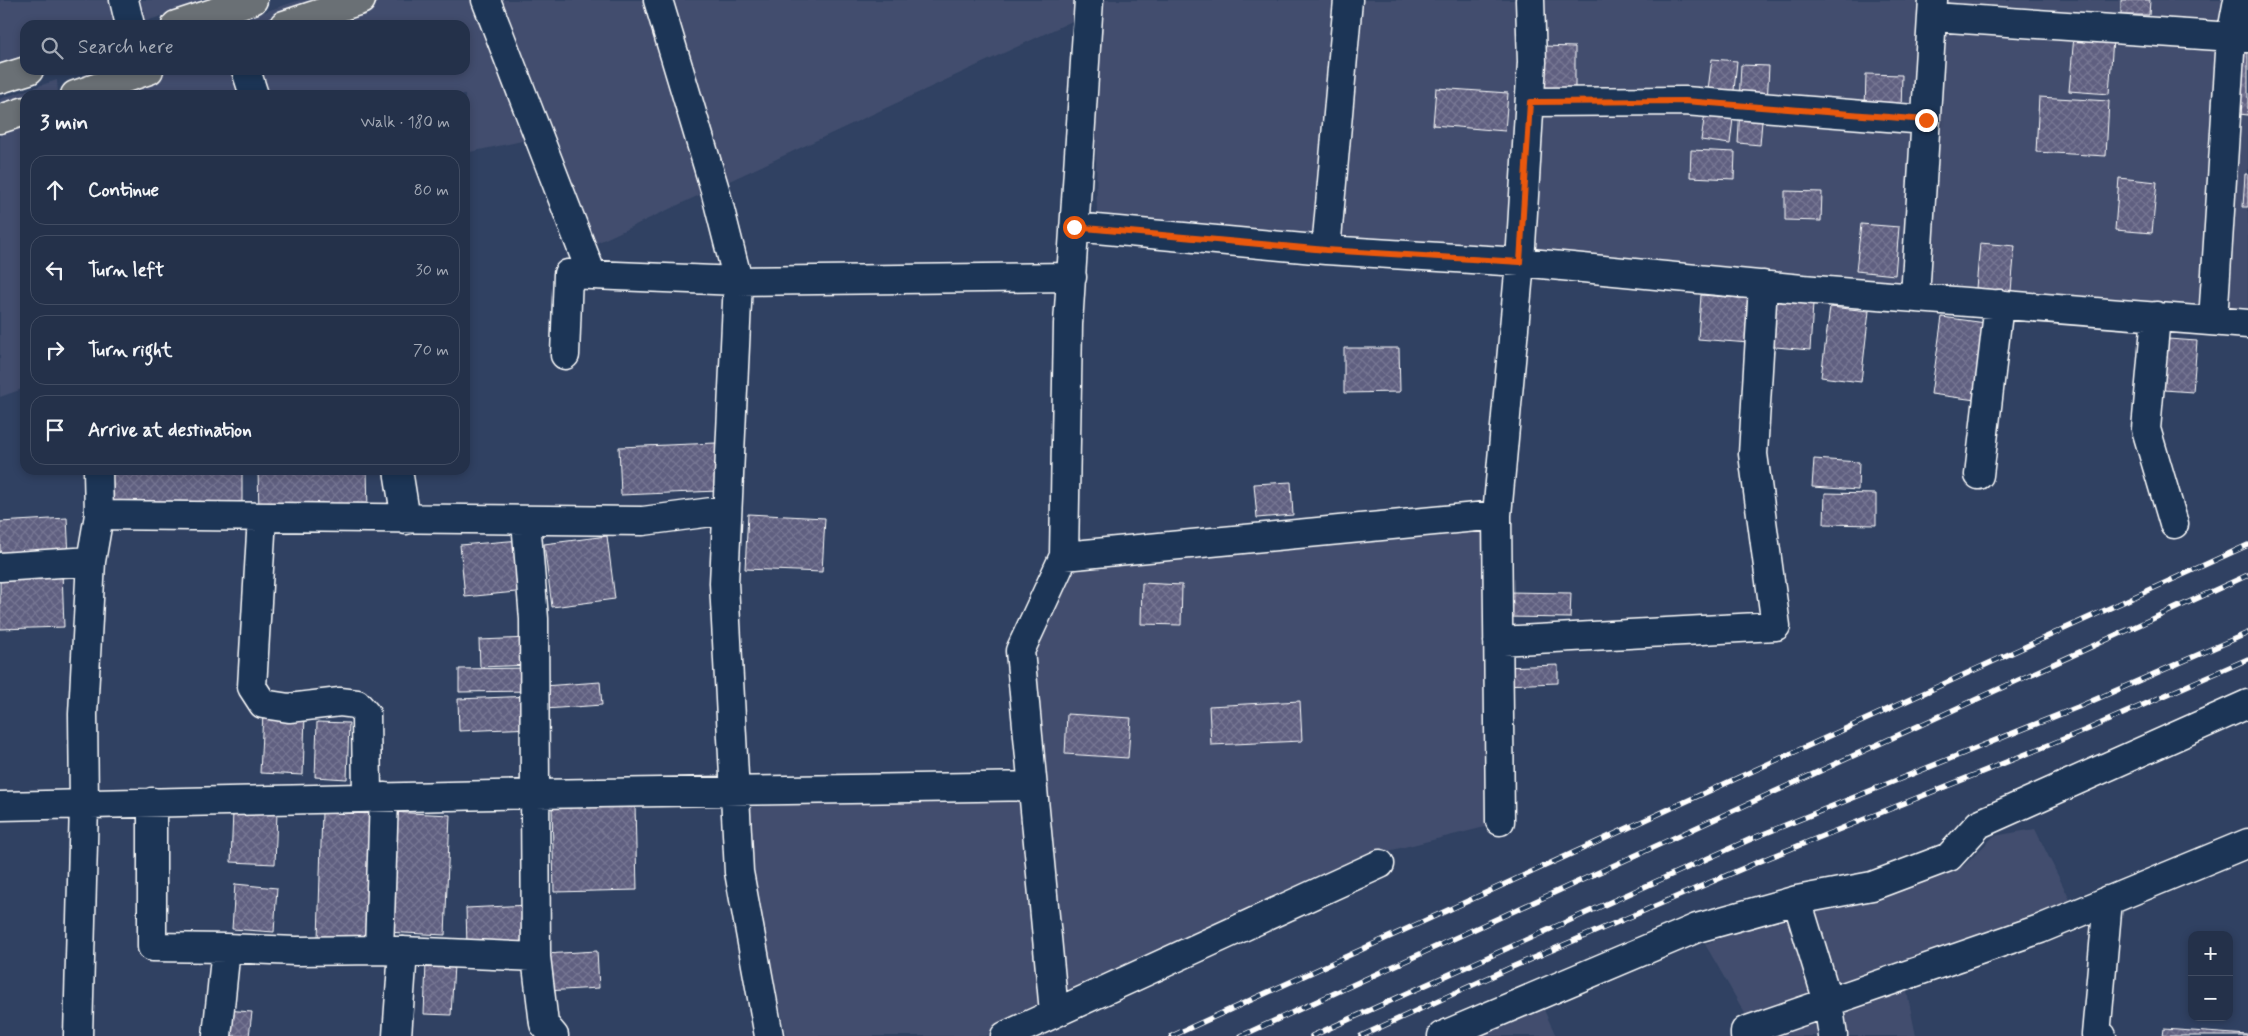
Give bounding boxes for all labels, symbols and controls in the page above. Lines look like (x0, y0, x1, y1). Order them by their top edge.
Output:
search box (20, 20, 470, 75)
icon: search (38, 34, 66, 62)
text: Search here (78, 35, 174, 60)
text: 3 min (40, 109, 88, 137)
route end (1915, 109, 1938, 132)
text: Walk · 180 m (361, 112, 450, 133)
icon: ahead (41, 176, 69, 204)
text: Continue (88, 178, 159, 203)
text: 80 m (414, 180, 449, 201)
route start (1063, 216, 1086, 239)
icon: left (41, 256, 69, 284)
text: Turn left (88, 258, 164, 283)
text: 30 m (416, 260, 449, 281)
icon: right (41, 336, 69, 364)
text: Turn right (88, 338, 172, 363)
text: 70 m (413, 340, 449, 361)
icon: arrive (41, 416, 69, 444)
text: Arrive at destination (88, 418, 252, 443)
map controls (2188, 931, 2233, 1021)
button: + (2188, 931, 2233, 976)
button: − (2188, 976, 2233, 1021)

